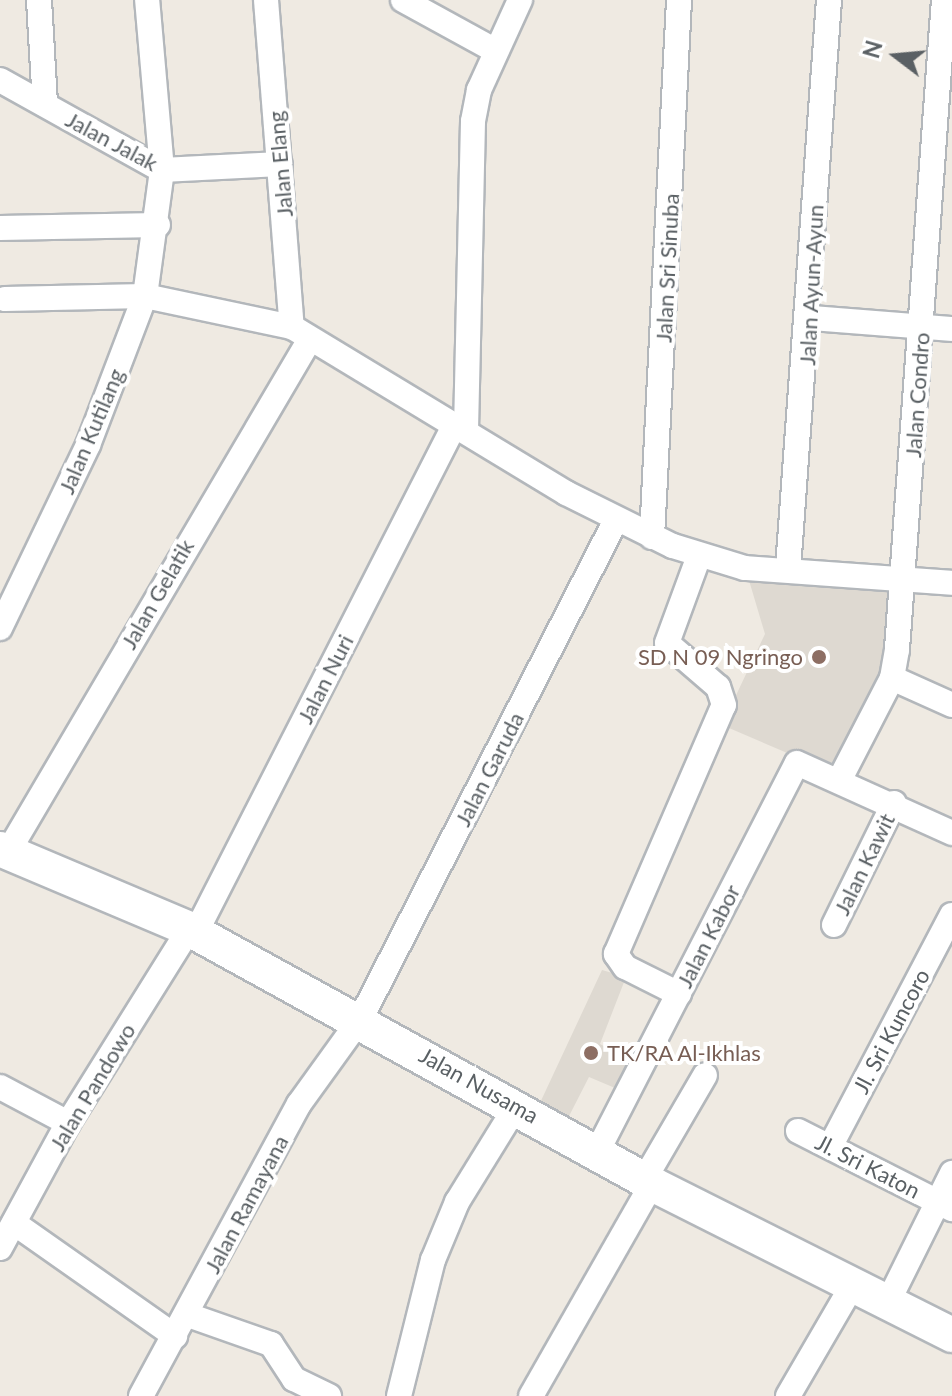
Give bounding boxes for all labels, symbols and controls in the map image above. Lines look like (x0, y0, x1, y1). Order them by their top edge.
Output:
north arrow (856, 16, 936, 96)
text: N (857, 37, 888, 61)
street label: Jalan Jalak (61, 106, 163, 176)
street label: Jalan Elang (262, 110, 298, 218)
street label: Jalan Sri Sinuba (650, 193, 684, 343)
street label: Jalan Ayun-Ayun (794, 204, 828, 366)
street label: Jalan Condro (899, 332, 935, 458)
street label: Jalan Kutilang (53, 364, 129, 498)
street label: Jalan Gelatik (115, 535, 199, 653)
street label: Jalan Nuri (291, 630, 359, 728)
place label: SD N 09 Ngringo (638, 644, 803, 670)
marker: SD N 09 Ngringo (810, 648, 828, 666)
street label: Jalan Garuda (449, 708, 529, 830)
street label: Jalan Kawit (828, 809, 900, 919)
street label: Jalan Kabor (671, 880, 745, 992)
street label: Jl. Sri Kuncoro (847, 964, 935, 1098)
street label: Jalan Pandowo (44, 1018, 140, 1156)
place label: TK/RA Al-Ikhlas (607, 1040, 762, 1066)
street label: Jalan Nusama (415, 1041, 543, 1129)
marker: TK/RA Al-Ikhlas (582, 1044, 600, 1062)
street label: Jl. Sri Katon (811, 1128, 925, 1204)
street label: Jalan Ramayana (199, 1131, 293, 1277)

